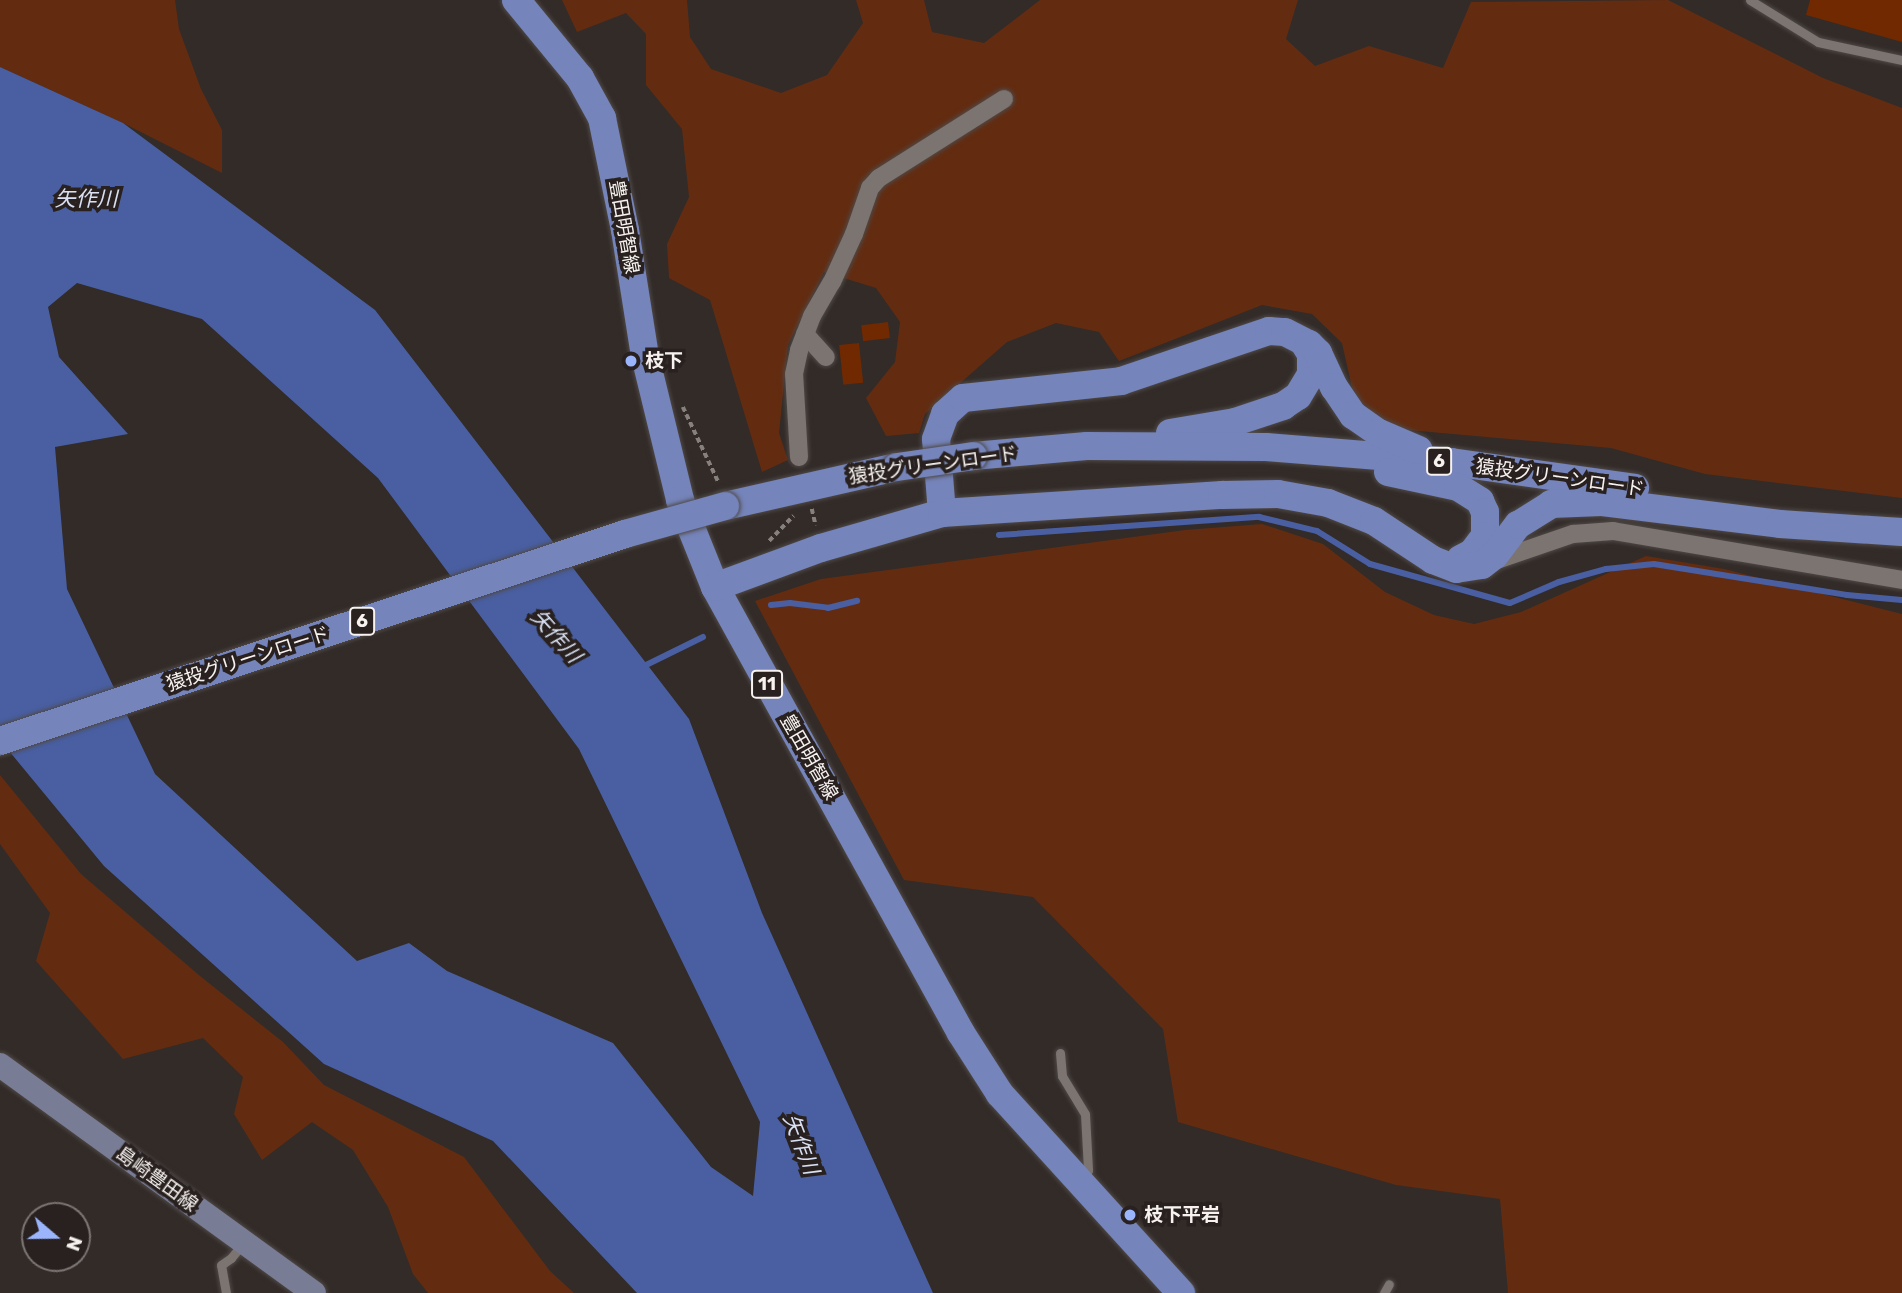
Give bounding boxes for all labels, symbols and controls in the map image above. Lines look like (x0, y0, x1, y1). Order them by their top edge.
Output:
street label: 豊田明智線 (605, 178, 643, 276)
water label: 矢作川 (55, 186, 117, 212)
place label: 枝下 (645, 350, 683, 372)
marker: 枝下 (623, 353, 639, 369)
street label: 猿投グリーンロード (847, 442, 1019, 488)
road number: 6 (1425, 447, 1453, 476)
street label: 猿投グリーンロード (1474, 455, 1646, 501)
water label: 矢作川 (526, 604, 586, 668)
road number: 6 (348, 606, 376, 636)
street label: 猿投グリーンロード (163, 622, 333, 696)
road number: 11 (750, 670, 784, 698)
street label: 豊田明智線 (775, 710, 843, 804)
water label: 矢作川 (778, 1110, 824, 1178)
street label: 島崎豊田線 (112, 1142, 202, 1216)
north arrow (21, 1202, 91, 1272)
place label: 枝下平岩 (1144, 1204, 1220, 1226)
marker: 枝下平岩 (1122, 1207, 1138, 1223)
text: N (61, 1233, 87, 1254)

